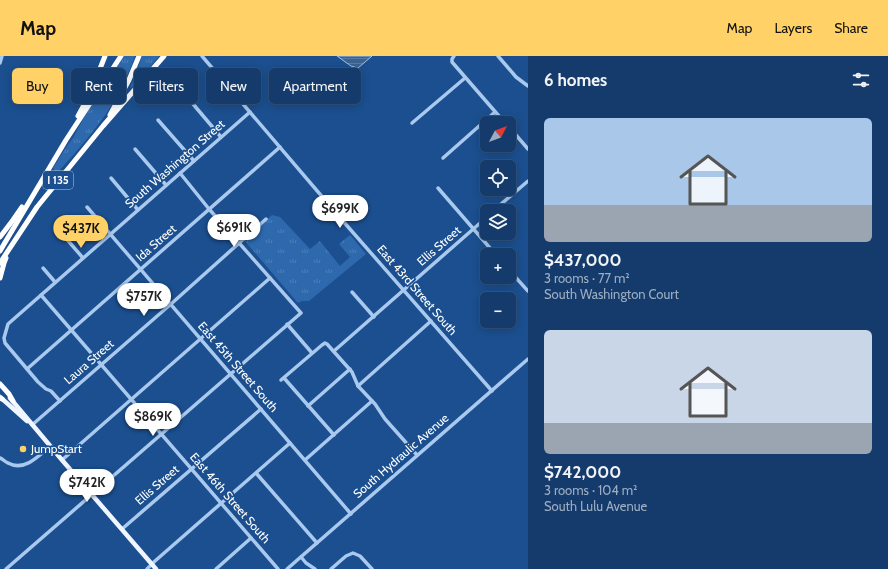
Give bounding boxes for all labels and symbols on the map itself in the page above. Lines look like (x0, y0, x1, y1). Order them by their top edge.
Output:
street label: South Washington Street (122, 116, 228, 211)
north arrow (480, 116, 516, 152)
road number: I 135 (43, 171, 73, 189)
pin: $699K (312, 195, 368, 229)
pin: $691K (206, 214, 262, 248)
pin: $437K (53, 215, 109, 249)
street label: Ida Street (132, 221, 179, 264)
street label: Ellis Street (414, 222, 464, 269)
street label: East 43rd Street South (374, 242, 461, 338)
pin: $757K (116, 283, 172, 317)
street label: East 45th Street South (195, 318, 282, 415)
street label: Laura Street (61, 336, 117, 387)
pin: $869K (125, 403, 181, 437)
street label: South Hydraulic Avenue (350, 410, 451, 501)
place label: JumpStart (30, 441, 82, 456)
marker: JumpStart (18, 444, 28, 454)
street label: East 46th Street South (187, 449, 274, 546)
street label: Ellis Street (132, 461, 182, 508)
pin: $742K (59, 469, 115, 503)

